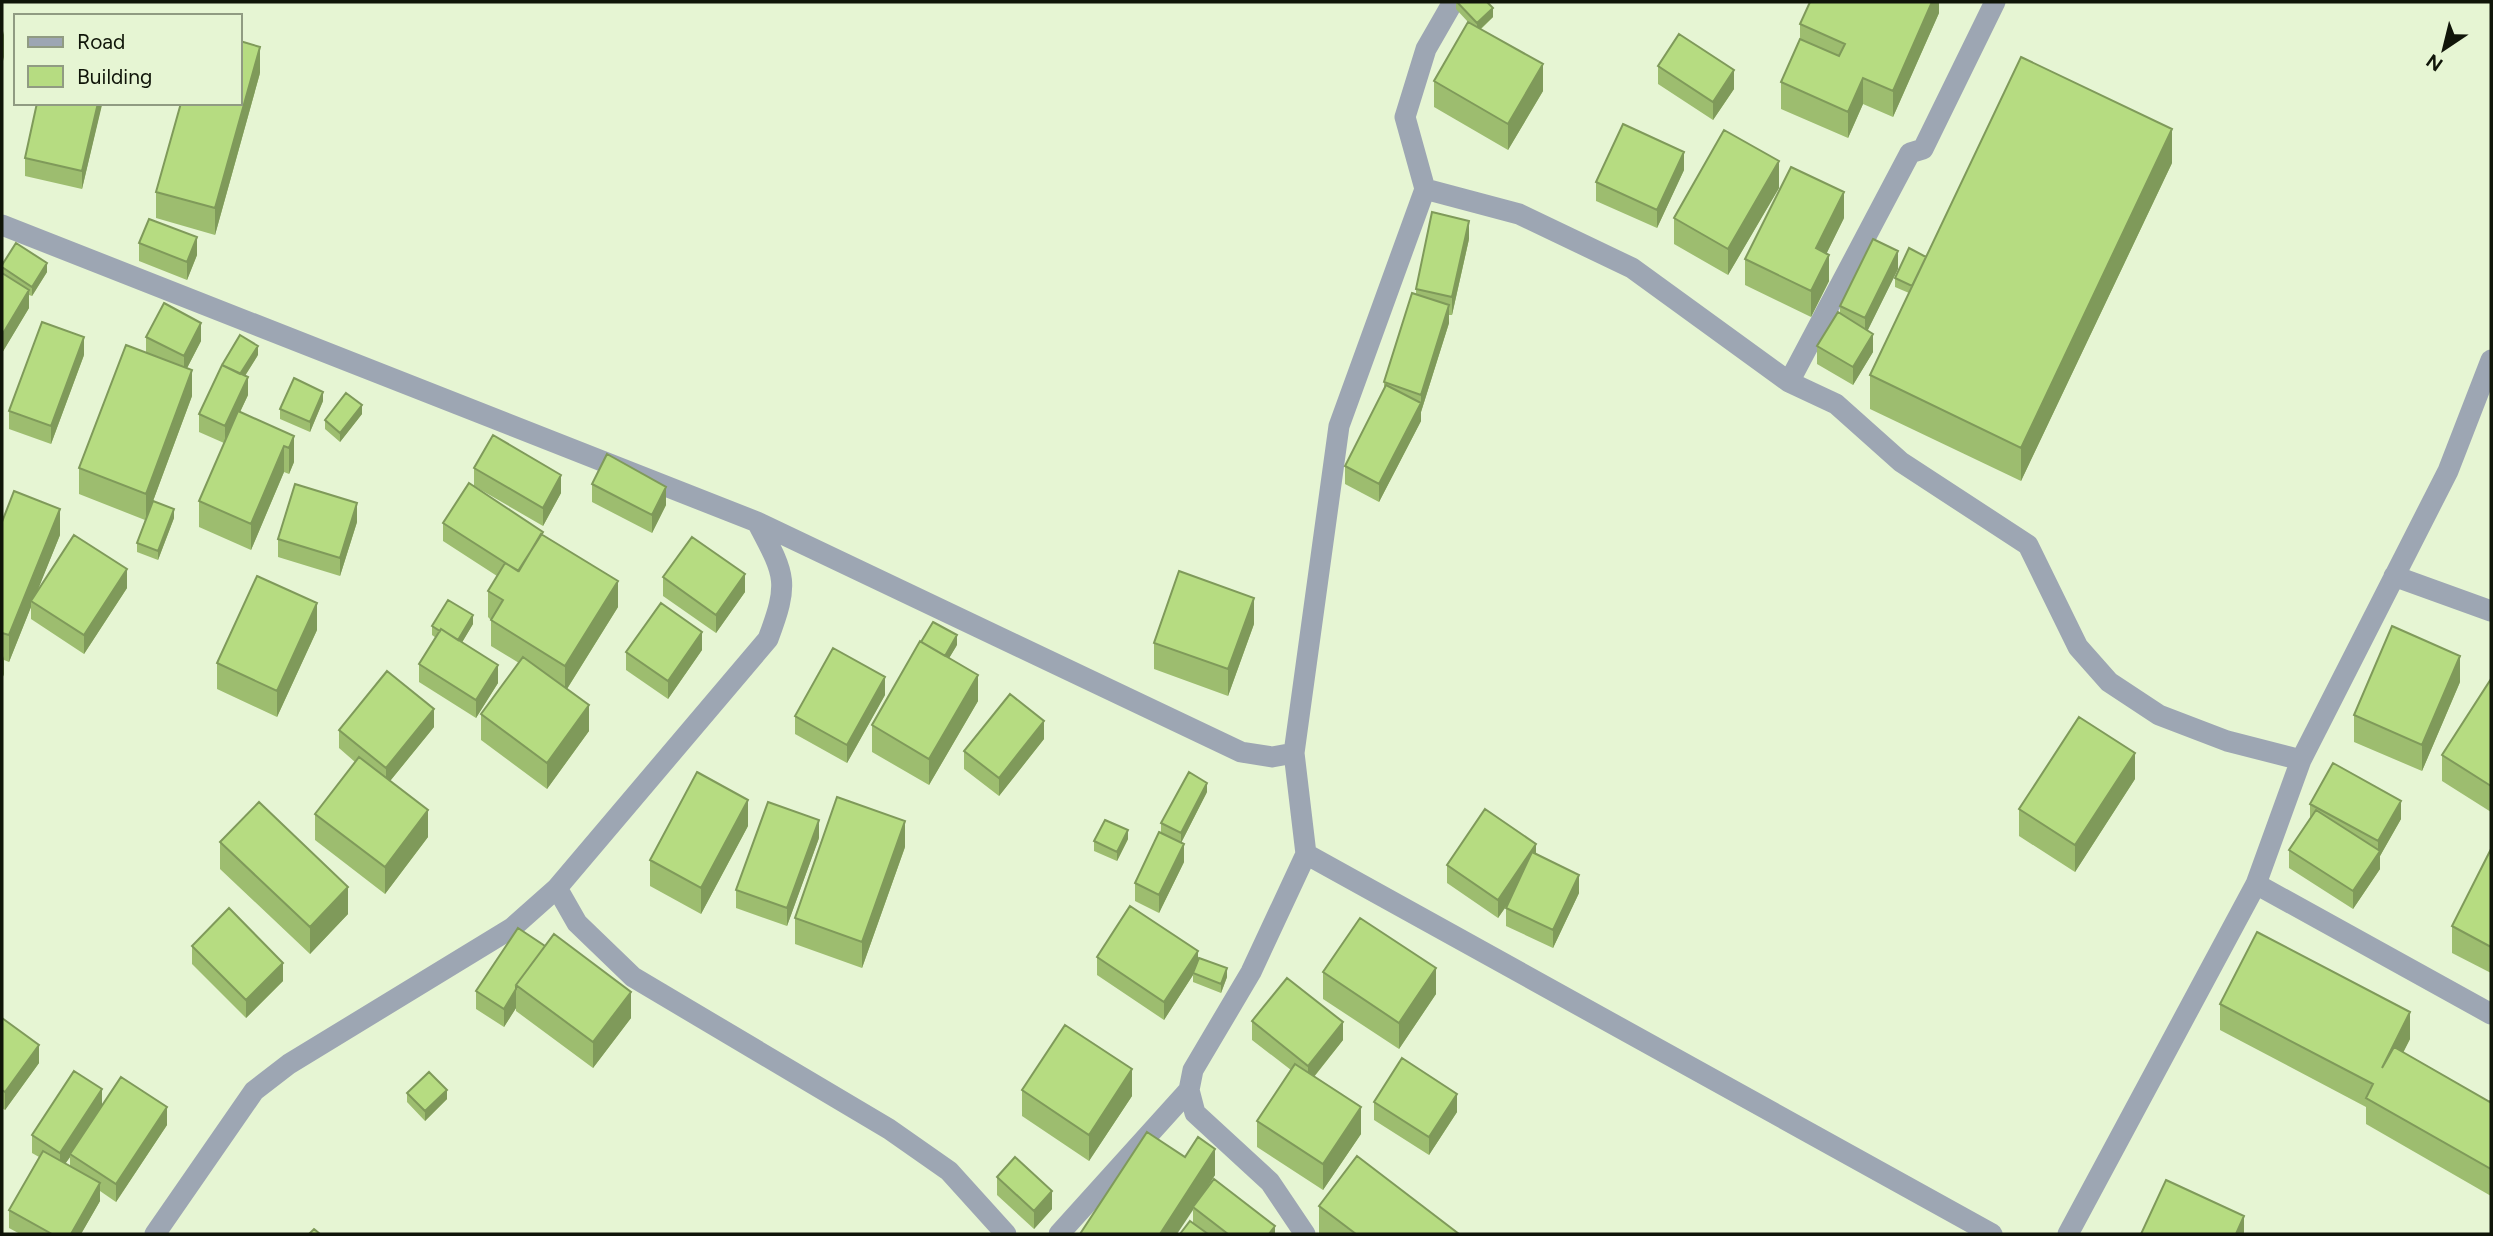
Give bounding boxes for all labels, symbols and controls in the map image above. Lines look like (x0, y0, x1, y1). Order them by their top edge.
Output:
legend (14, 14, 242, 105)
north arrow (2409, 14, 2479, 84)
text: Road (77, 29, 125, 54)
text: N (2422, 49, 2447, 76)
text: Building (77, 64, 152, 89)

